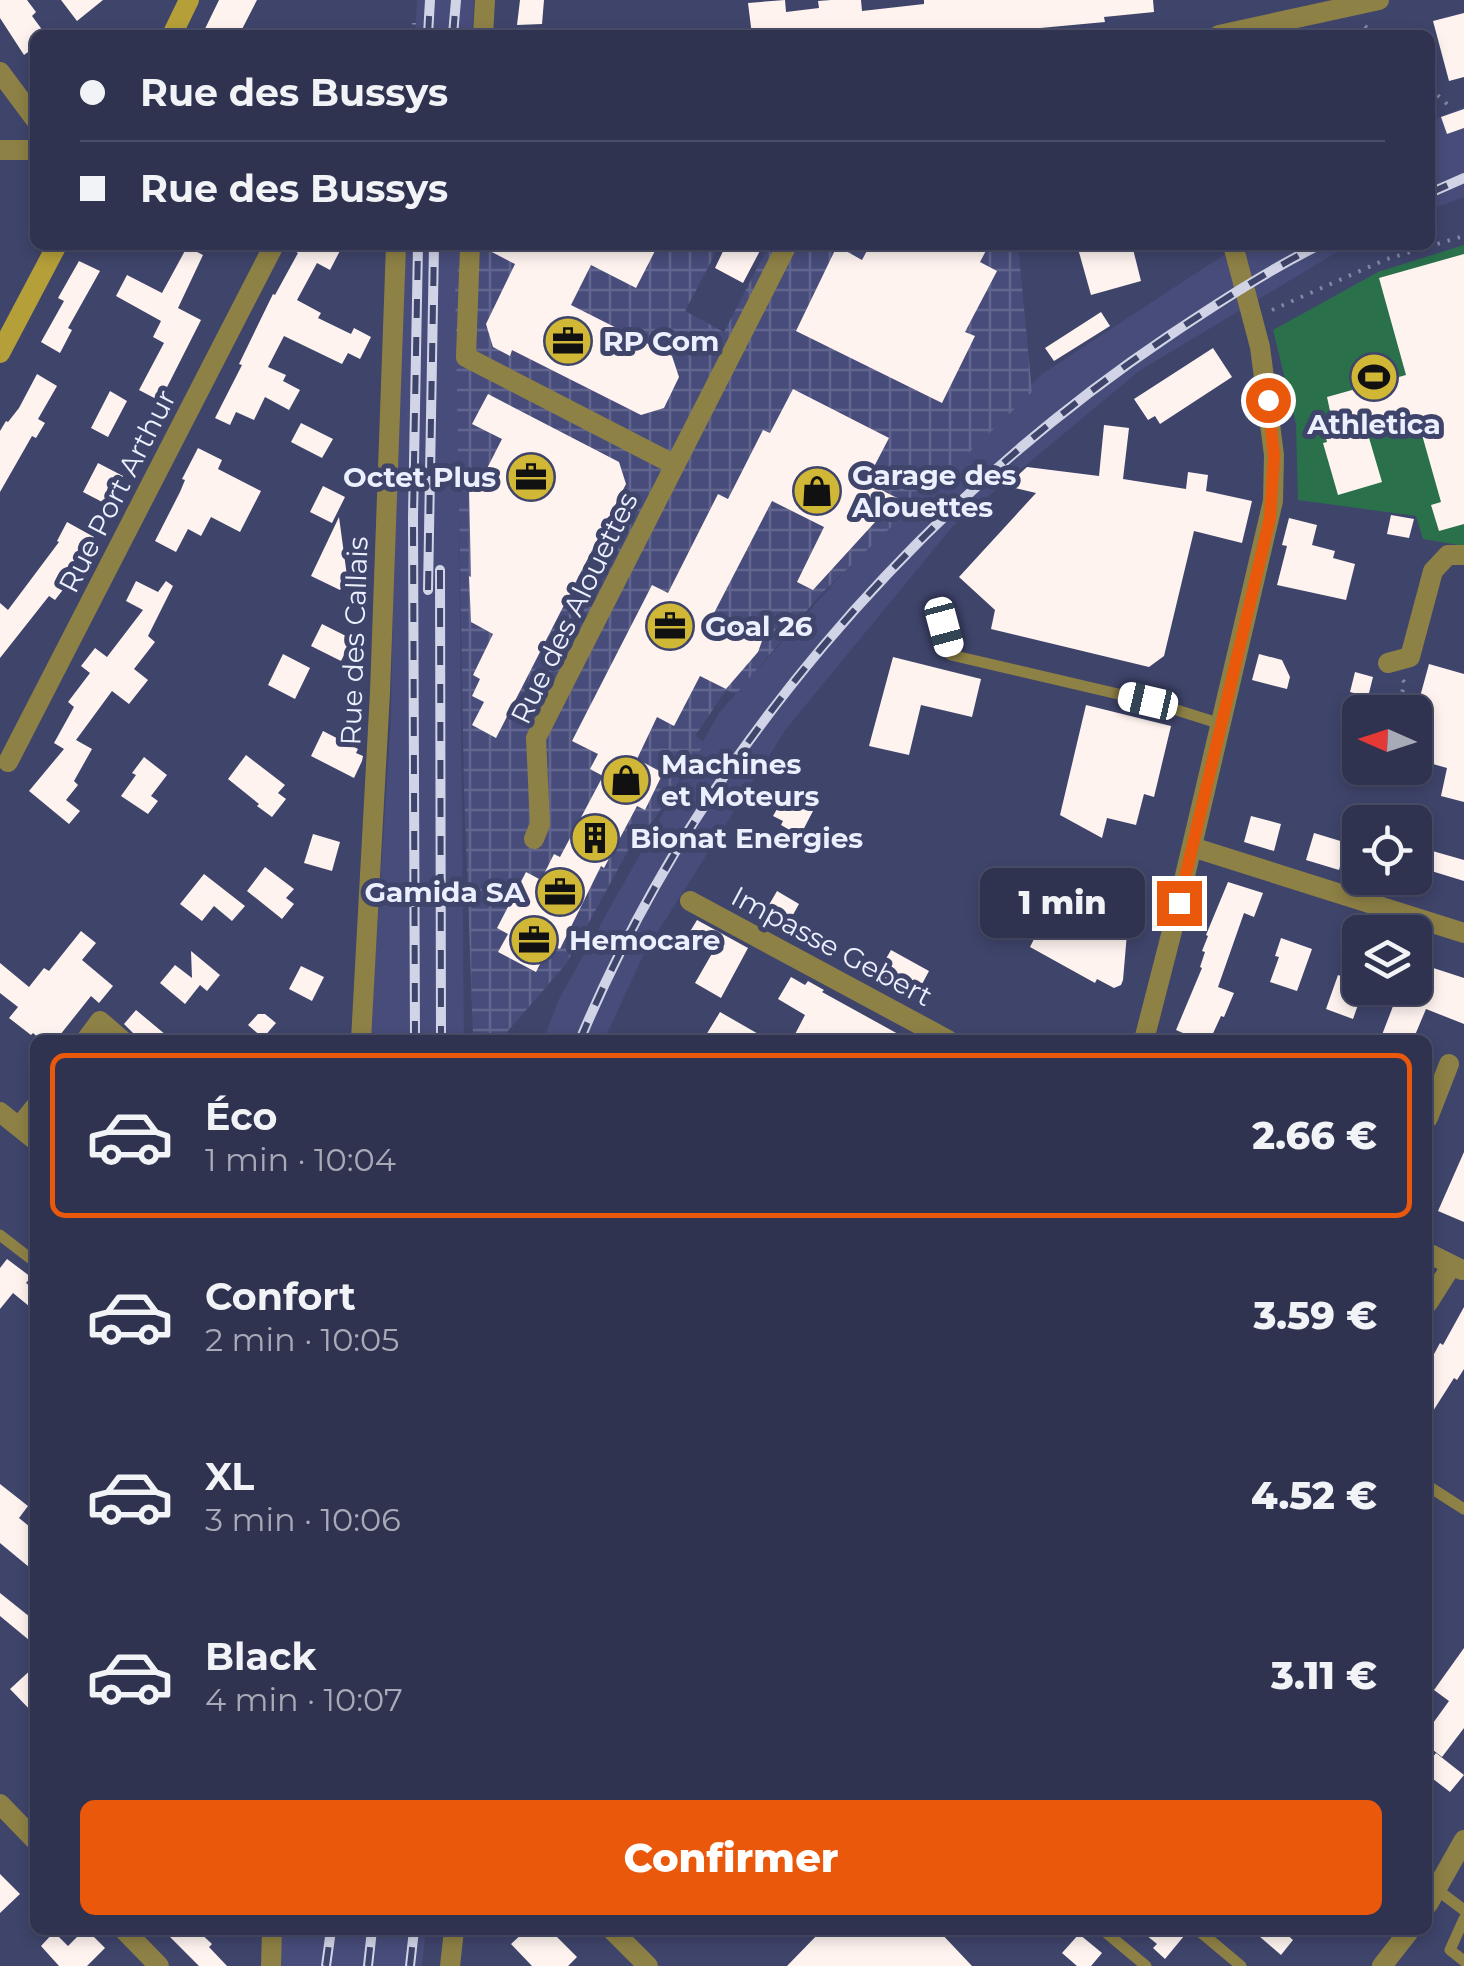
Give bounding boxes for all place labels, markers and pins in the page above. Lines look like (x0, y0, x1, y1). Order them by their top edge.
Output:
office icon: RP Com (542, 315, 594, 367)
place label: RP Com (603, 324, 719, 358)
sports icon: Athletica (1348, 351, 1400, 403)
place label: Athletica (1306, 407, 1441, 441)
office icon: Octet Plus (505, 451, 557, 503)
place label: Garage des Alouettes (851, 458, 1016, 524)
place label: Octet Plus (343, 460, 496, 494)
shop icon: Garage des Alouettes (791, 465, 843, 517)
office icon: Goal 26 (644, 600, 696, 652)
place label: Goal 26 (705, 609, 813, 643)
place label: Machines et Moteurs (661, 747, 820, 813)
shop icon: Machines et Moteurs (600, 754, 652, 806)
building icon: Bionat Energies (569, 812, 621, 864)
place label: Bionat Energies (630, 821, 863, 855)
office icon: Gamida SA (534, 866, 586, 918)
place label: Gamida SA (364, 875, 526, 909)
office icon: Hemocare (508, 914, 560, 966)
place label: Hemocare (569, 923, 720, 957)

